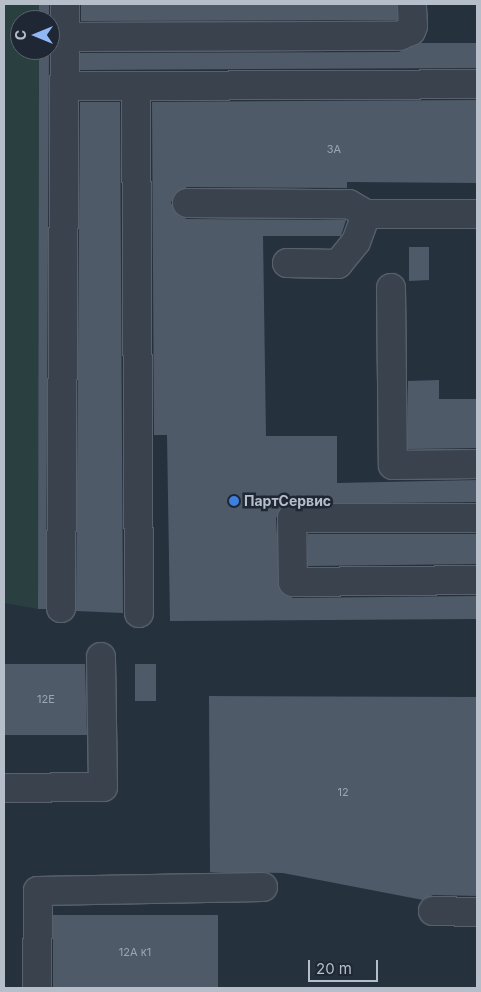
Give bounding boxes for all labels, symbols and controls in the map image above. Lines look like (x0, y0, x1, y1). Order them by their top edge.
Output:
north arrow (10, 10, 60, 60)
text: С (12, 30, 29, 40)
house number: 3А (327, 142, 341, 156)
place label: ПартСервис (244, 493, 331, 509)
marker: ПартСервис (228, 495, 240, 507)
house number: 12Е (37, 692, 55, 706)
house number: 12 (337, 785, 349, 799)
house number: 12А к1 (119, 945, 151, 959)
scale bar (311, 950, 381, 982)
text: 20 m (316, 959, 352, 978)

